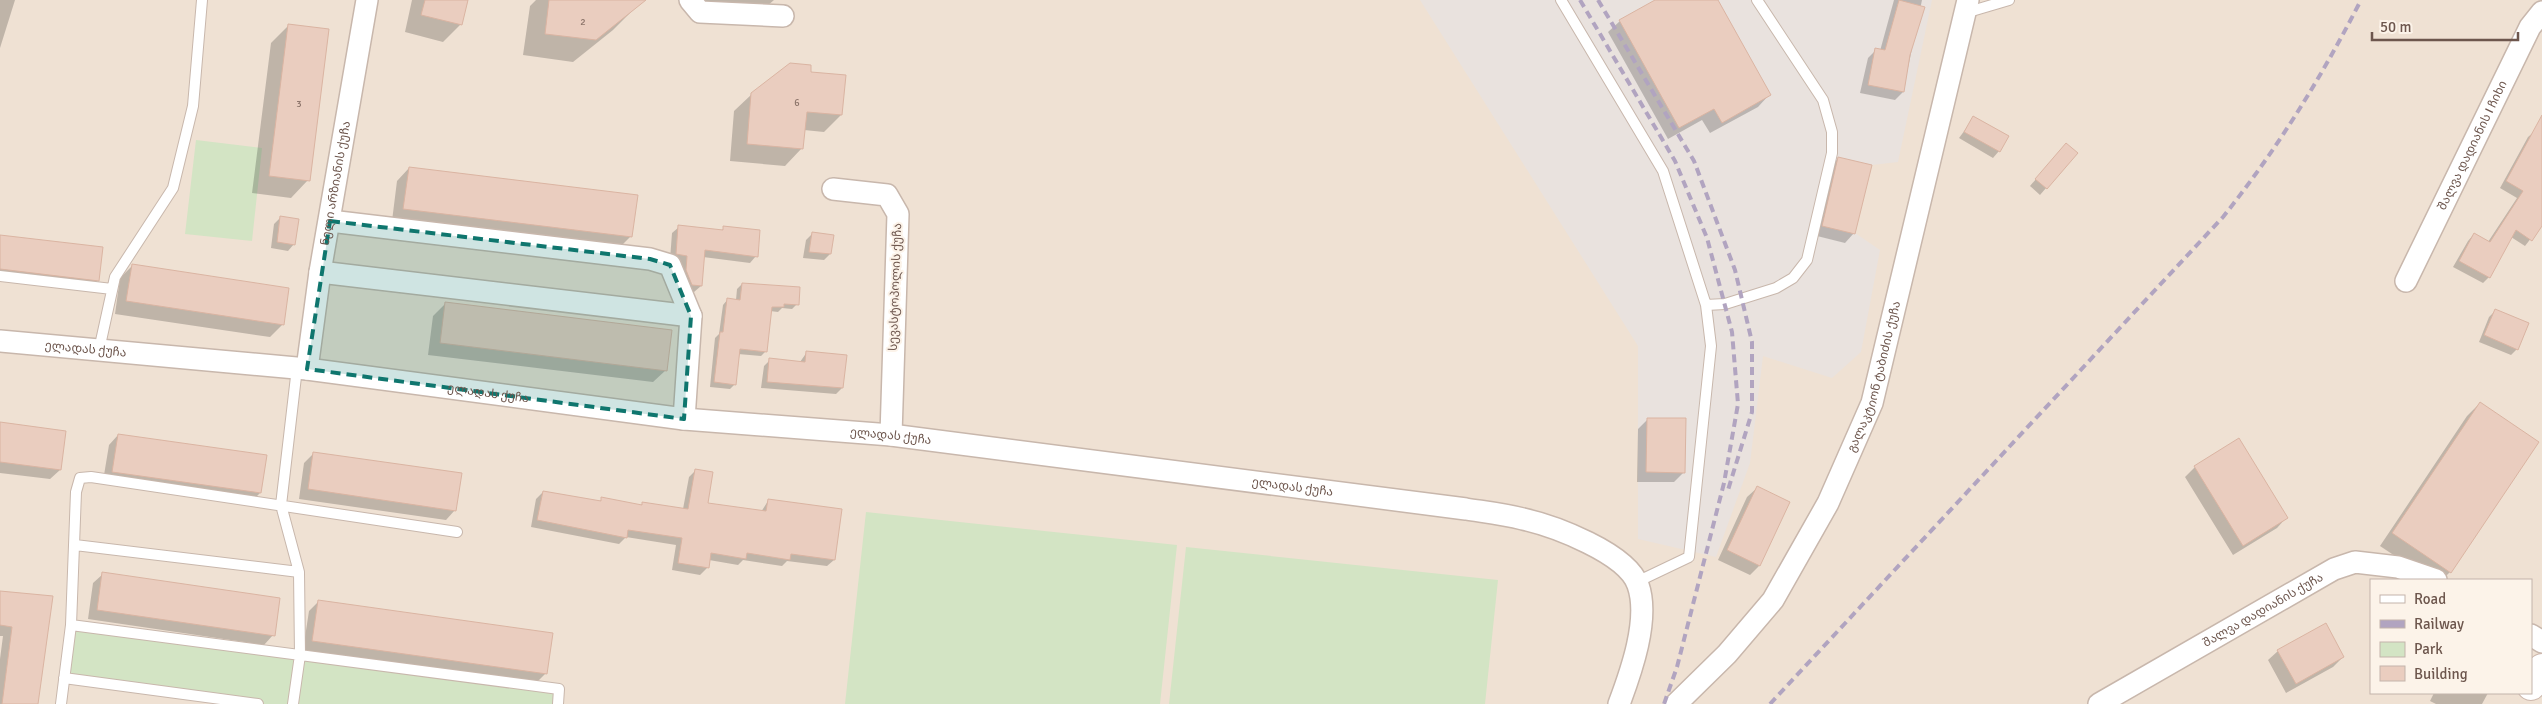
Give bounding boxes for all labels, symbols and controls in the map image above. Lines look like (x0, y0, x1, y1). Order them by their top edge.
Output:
scale bar (2372, 10, 2518, 42)
house number: 2 (580, 16, 586, 28)
text: 50 m (2380, 18, 2411, 36)
street label: შალვა დადიანის I ჩიხი (2435, 78, 2511, 213)
house number: 6 (794, 97, 800, 109)
house number: 3 (296, 98, 302, 110)
street label: ნელი არზიანის ქუჩა (318, 120, 354, 247)
street label: სევასტოპოლის ქუჩა (886, 223, 905, 351)
street label: გალაკტიონ ტაბიძის ქუჩა (1844, 299, 1904, 455)
street label: ელადას ქუჩა (44, 338, 127, 360)
street label: ელადას ქუჩა (447, 381, 530, 406)
street label: ელადას ქუჩა (849, 425, 932, 448)
street label: ელადას ქუჩა (1251, 475, 1334, 500)
street label: შალვა დადიანის ქუჩა (2200, 570, 2326, 651)
legend (2370, 579, 2532, 694)
text: Road (2414, 590, 2446, 608)
text: Railway (2414, 615, 2464, 633)
text: Park (2414, 640, 2443, 658)
text: Building (2414, 665, 2468, 683)

